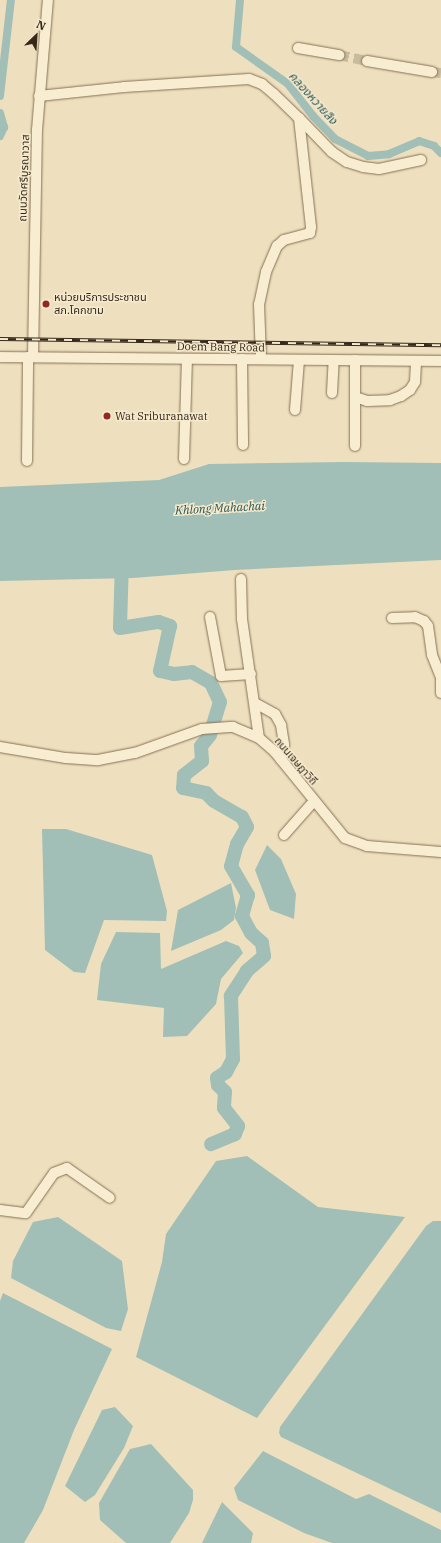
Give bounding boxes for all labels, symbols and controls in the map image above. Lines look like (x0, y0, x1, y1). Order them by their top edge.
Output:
north arrow (16, 16, 56, 56)
text: N (34, 17, 48, 33)
water label: คลองหวายลิง (286, 69, 340, 127)
street label: ถนนวัดศรีบูรณาวาส (16, 134, 32, 222)
place label: หน่วยบริการประชาชน สภ.โคกขาม (54, 291, 147, 317)
marker: หน่วยบริการประชาชน สภ.โคกขาม (41, 299, 51, 309)
street label: Doem Bang Road (177, 340, 265, 354)
place label: Wat Sriburanawat (115, 409, 208, 423)
marker: Wat Sriburanawat (102, 411, 112, 421)
water label: Khlong Mahachai (175, 498, 265, 518)
street label: ถนนเจษฎาวิถี (272, 734, 320, 788)

